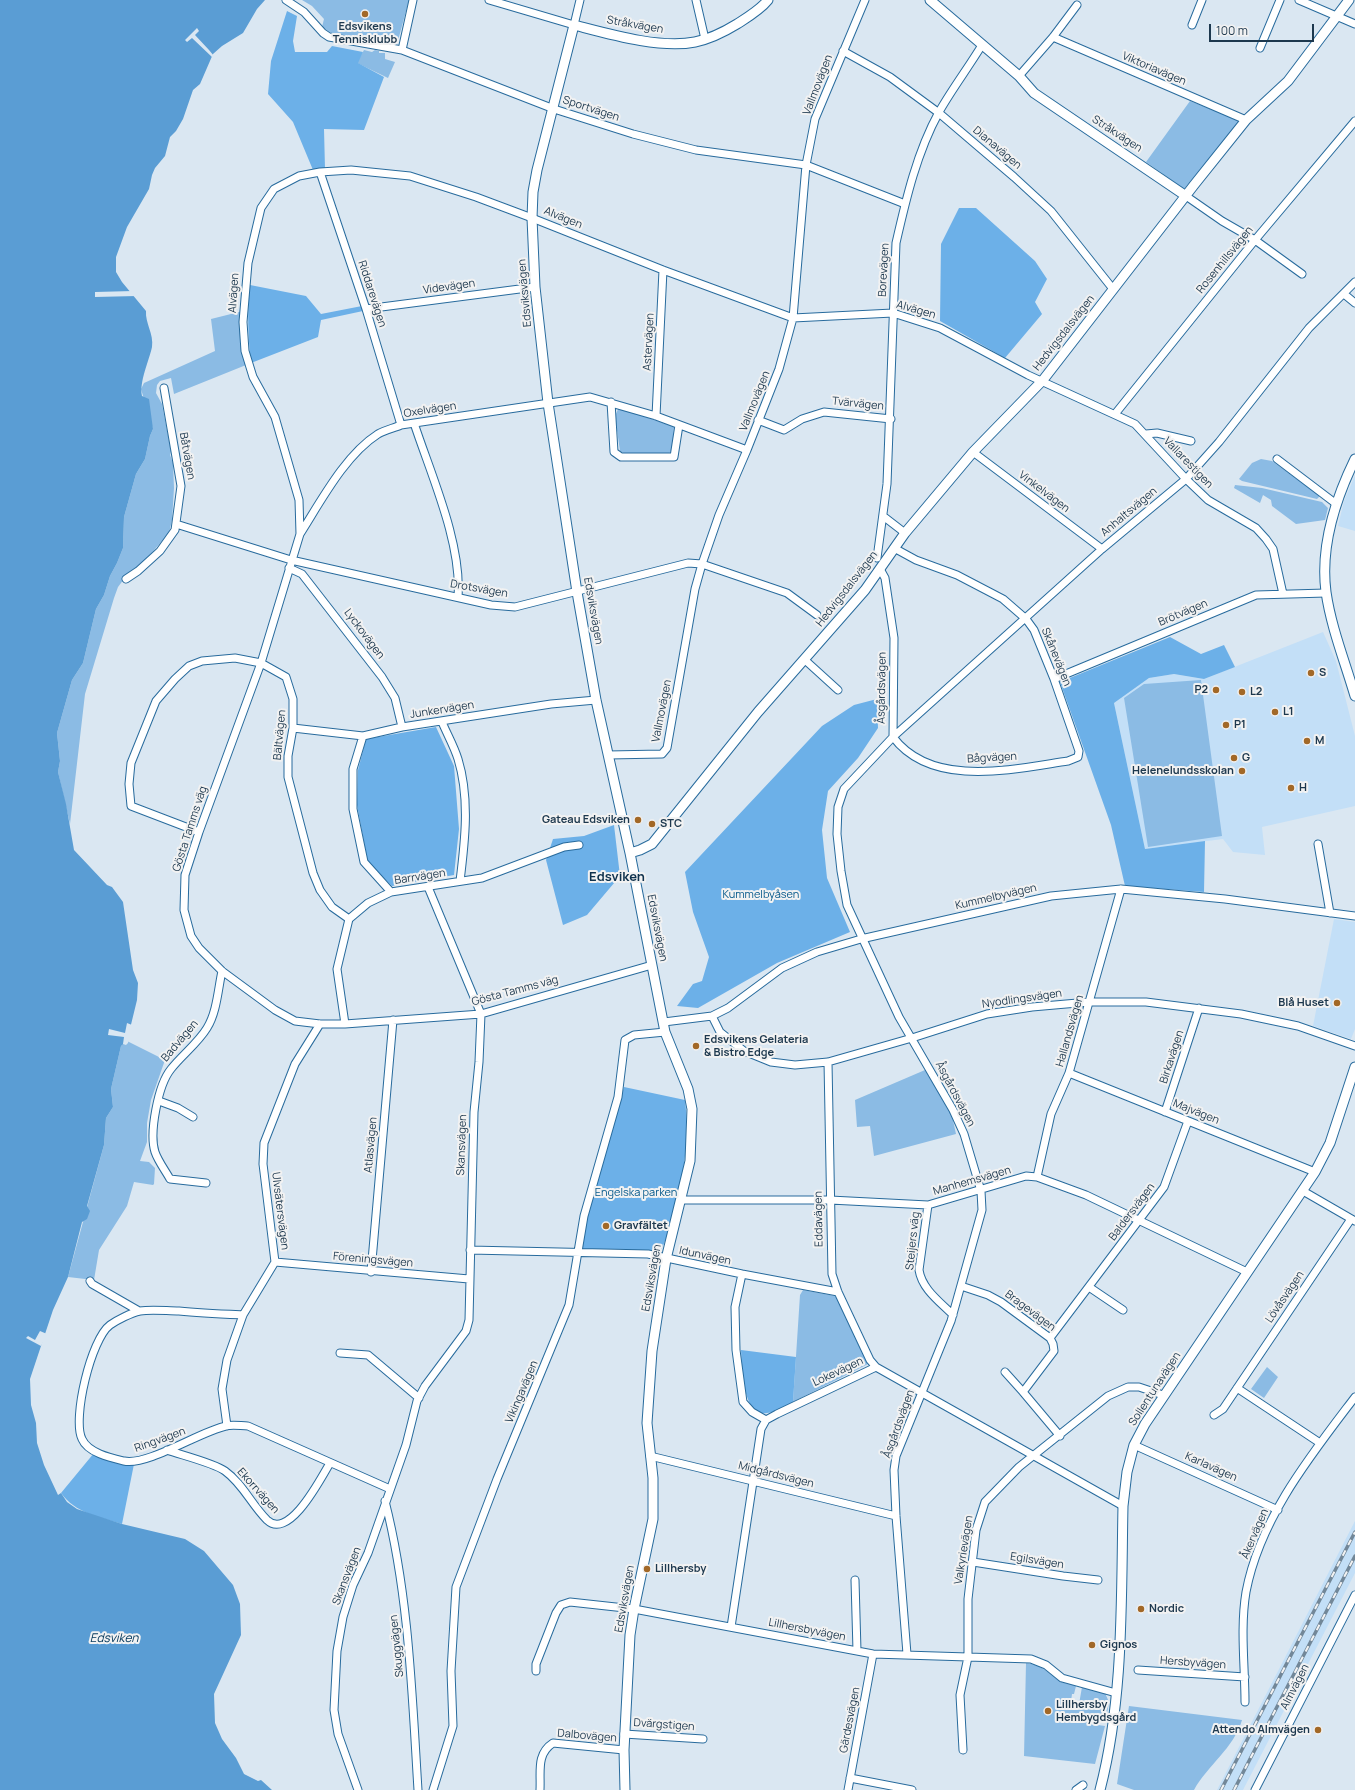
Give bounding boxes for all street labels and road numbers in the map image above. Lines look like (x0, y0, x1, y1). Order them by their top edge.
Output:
street label: Stråkvägen (606, 14, 664, 36)
street label: Viktoriavägen (1120, 50, 1188, 88)
street label: Vallmovägen (800, 53, 836, 117)
street label: Sportvägen (561, 94, 621, 124)
street label: Stråkvägen (1089, 113, 1145, 155)
street label: Dianavägen (970, 124, 1024, 172)
street label: Alvägen (542, 204, 584, 232)
street label: Rosenhillsvägen (1194, 224, 1256, 296)
street label: Borevägen (876, 243, 892, 297)
street label: Riddarevägen (355, 259, 389, 329)
street label: Edsviksvägen (515, 259, 535, 327)
street label: Alvägen (226, 272, 242, 314)
street label: Videvägen (422, 277, 476, 297)
street label: Hedvigsdalsvägen (1030, 293, 1098, 373)
street label: Alvägen (895, 298, 937, 322)
street label: Astervägen (641, 313, 657, 371)
street label: Vallmovägen (737, 369, 773, 433)
street label: Tvärvägen (831, 395, 885, 413)
street label: Oxelvägen (403, 399, 457, 421)
street label: Båtvägen (176, 431, 198, 481)
street label: Vallarestigen (1160, 435, 1216, 491)
street label: Vinkelvägen (1016, 469, 1072, 515)
street label: Anhaltsvägen (1098, 485, 1160, 539)
street label: Hedvigsdalsvägen (813, 549, 881, 629)
street label: Edsviksvägen (581, 576, 605, 646)
street label: Drotsvägen (449, 577, 509, 601)
street label: Brötvägen (1156, 597, 1210, 629)
street label: Lyckovägen (341, 606, 387, 662)
street label: Skånevägen (1038, 626, 1074, 688)
street label: Åsgårdsvägen (875, 652, 889, 724)
street label: Vallmovägen (649, 679, 675, 743)
street label: Junkervägen (409, 698, 475, 722)
street label: Bältvägen (271, 709, 289, 761)
street label: Bågvägen (967, 750, 1017, 766)
street label: Gösta Tamms väg (170, 785, 210, 873)
street label: Barrvägen (394, 866, 446, 888)
street label: Kummelbyvägen (954, 881, 1038, 913)
street label: Edsviksvägen (644, 893, 670, 963)
street label: Gösta Tamms väg (470, 973, 560, 1009)
street label: Nyodlingsvägen (981, 987, 1063, 1011)
street label: Hallandsvägen (1053, 994, 1087, 1068)
street label: Badvägen (159, 1018, 201, 1064)
street label: Birkavägen (1157, 1029, 1187, 1085)
street label: Åsgårdsvägen (932, 1059, 978, 1129)
street label: Majvägen (1171, 1097, 1221, 1127)
street label: Skansvägen (454, 1114, 470, 1176)
street label: Atlasvägen (362, 1116, 380, 1174)
street label: Manhemsvägen (932, 1164, 1012, 1198)
street label: Ulvsätersvägen (269, 1171, 291, 1251)
street label: Baldersvägen (1106, 1181, 1158, 1243)
street label: Eddavägen (812, 1191, 826, 1247)
street label: Steijers väg (903, 1211, 923, 1271)
street label: Edsviksvägen (640, 1243, 664, 1313)
street label: Idunvägen (678, 1244, 732, 1268)
street label: Föreningsvägen (332, 1250, 414, 1270)
street label: Lövåsvägen (1263, 1269, 1307, 1325)
street label: Bragevägen (1002, 1288, 1058, 1334)
street label: Sollentunavägen (1126, 1350, 1184, 1428)
street label: Lokevägen (811, 1355, 865, 1389)
street label: Vikingavägen (503, 1359, 541, 1425)
street label: Åsgårdsvägen (880, 1388, 918, 1460)
street label: Ringvägen (133, 1425, 187, 1455)
street label: Karlavägen (1183, 1450, 1239, 1484)
street label: Midgårdsvägen (737, 1459, 815, 1491)
street label: Ekorrvägen (234, 1466, 282, 1516)
street label: Åkervägen (1238, 1507, 1272, 1561)
street label: Valkyrievägen (952, 1515, 976, 1585)
street label: Skansvägen (330, 1545, 364, 1607)
street label: Egilsvägen (1009, 1550, 1065, 1572)
street label: Edsviksvägen (613, 1564, 637, 1634)
street label: Skuggvägen (387, 1614, 407, 1678)
street label: Lillhersbyvägen (767, 1616, 847, 1644)
street label: Hersbyvägen (1160, 1654, 1226, 1672)
street label: Almvägen (1278, 1662, 1312, 1712)
street label: Gärdesvägen (837, 1686, 863, 1754)
street label: Dvärgstigen (633, 1716, 695, 1734)
street label: Dalbovägen (557, 1727, 617, 1745)

